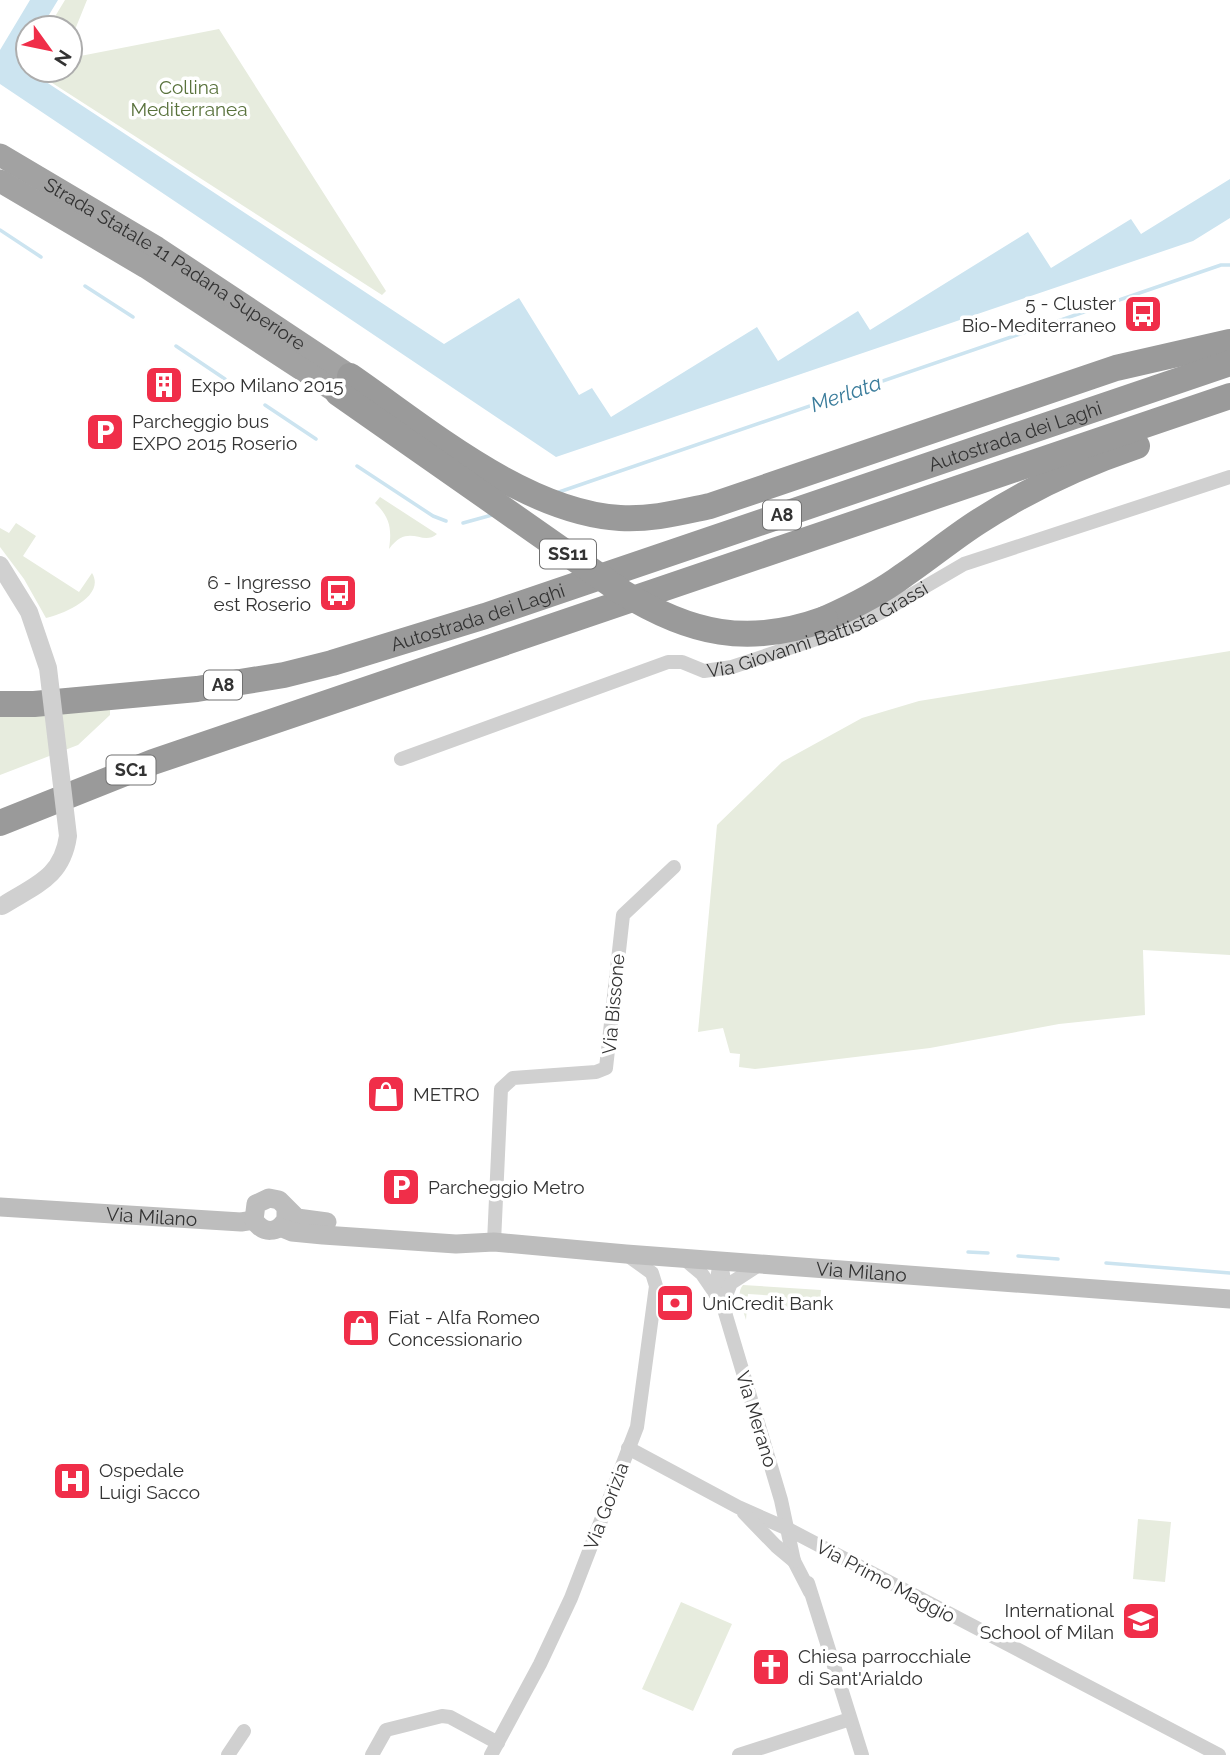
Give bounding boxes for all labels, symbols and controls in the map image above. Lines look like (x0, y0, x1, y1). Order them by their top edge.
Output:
north arrow (14, 14, 84, 84)
text: N (50, 46, 76, 70)
park label: Collina Mediterranea (130, 76, 248, 120)
street label: Strada Statale 11 Padana Superiore (40, 173, 310, 354)
place label: 5 - Cluster Bio-Mediterraneo (962, 292, 1116, 336)
bus stop icon: 5 - Cluster Bio-Mediterraneo (1122, 293, 1164, 335)
building icon: Expo Milano 2015 (143, 364, 185, 406)
water label: Merlata (807, 370, 884, 417)
place label: Expo Milano 2015 (191, 374, 344, 396)
street label: Autostrada dei Laghi (925, 396, 1104, 476)
place label: Parcheggio bus EXPO 2015 Roserio (132, 410, 297, 454)
parking icon: Parcheggio bus EXPO 2015 Roserio (84, 411, 126, 453)
road number: A8 (763, 500, 801, 530)
road number: SS11 (540, 540, 596, 568)
place label: 6 - Ingresso est Roserio (207, 571, 311, 615)
bus stop icon: 6 - Ingresso est Roserio (317, 572, 359, 614)
street label: Via Giovanni Battista Grassi (705, 577, 932, 681)
street label: Autostrada dei Laghi (388, 579, 568, 655)
road number: A8 (204, 670, 242, 700)
road number: SC1 (106, 756, 156, 784)
street label: Via Bissone (598, 953, 628, 1055)
shop icon: METRO (365, 1073, 407, 1115)
place label: METRO (413, 1083, 480, 1105)
parking icon: Parcheggio Metro (380, 1166, 422, 1208)
place label: Parcheggio Metro (428, 1176, 584, 1198)
street label: Via Milano (106, 1203, 198, 1230)
street label: Via Milano (815, 1257, 908, 1286)
bank icon: UniCredit Bank (654, 1282, 696, 1324)
place label: UniCredit Bank (702, 1292, 833, 1314)
place label: Fiat - Alfa Romeo Concessionario (388, 1306, 540, 1350)
shop icon: Fiat - Alfa Romeo Concessionario (340, 1307, 382, 1349)
street label: Via Merano (732, 1368, 782, 1470)
place label: Ospedale Luigi Sacco (99, 1459, 200, 1503)
street label: Via Gorizia (579, 1459, 633, 1553)
hospital icon: Ospedale Luigi Sacco (51, 1460, 93, 1502)
street label: Via Primo Maggio (813, 1535, 959, 1627)
place label: International School of Milan (980, 1599, 1115, 1643)
school or university icon: International School of Milan (1120, 1600, 1162, 1642)
place label: Chiesa parrocchiale di Sant'Arialdo (798, 1645, 971, 1689)
church icon: Chiesa parrocchiale di Sant'Arialdo (750, 1646, 792, 1688)

